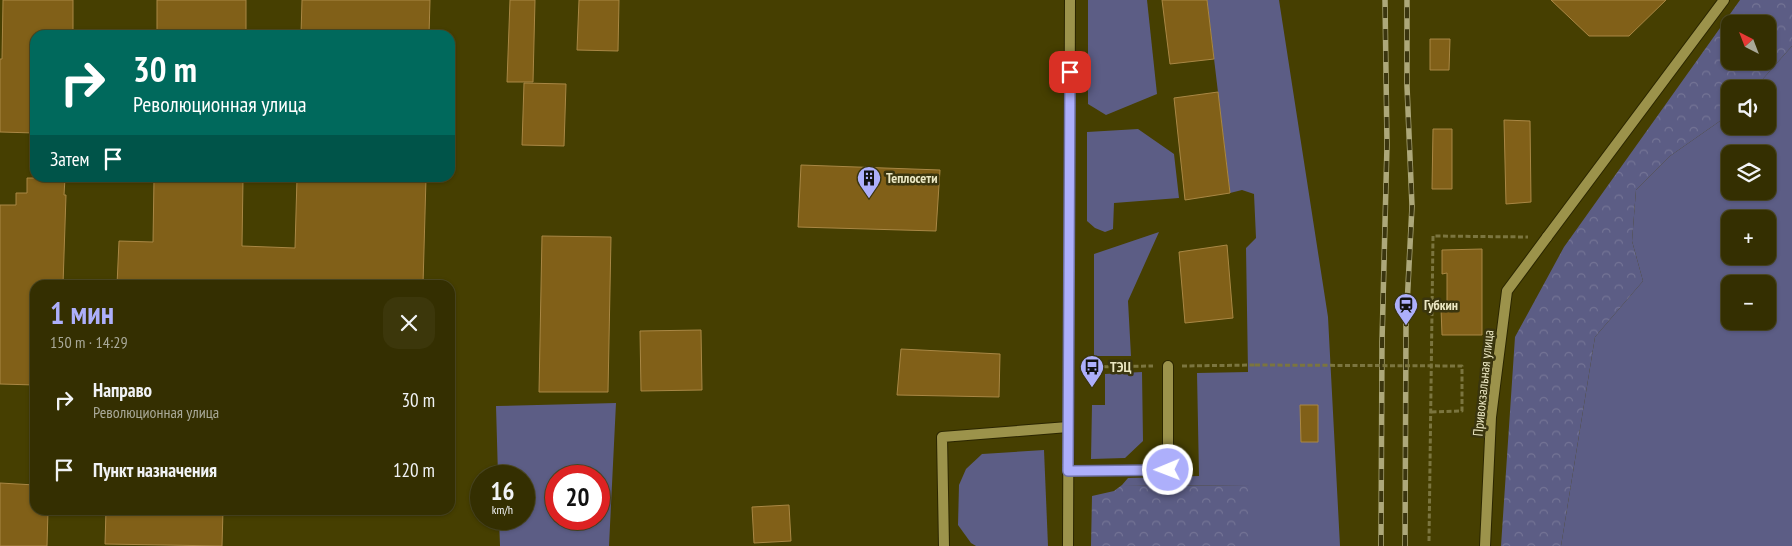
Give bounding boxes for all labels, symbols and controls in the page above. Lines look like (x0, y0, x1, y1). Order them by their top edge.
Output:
north arrow (1721, 15, 1776, 70)
map controls (1721, 15, 1776, 330)
text: 30 m (133, 46, 197, 92)
icon: right (50, 50, 115, 115)
pin (1049, 51, 1091, 93)
icon: arrive (1056, 58, 1084, 86)
button: sound (1721, 80, 1776, 135)
text: Революционная улица (133, 90, 306, 118)
icon: arrive (99, 145, 127, 173)
button: layers (1721, 145, 1776, 200)
text: Затем (50, 147, 89, 171)
building icon: Теплосети (856, 165, 882, 199)
place label: Теплосети (886, 169, 937, 187)
button: + (1721, 210, 1776, 265)
button: − (1721, 275, 1776, 330)
station icon: Губкин (1393, 292, 1419, 326)
text: 1 мин (50, 293, 114, 332)
place label: Губкин (1424, 296, 1458, 314)
button: close (383, 297, 435, 349)
street label: Привокзальная улица (1468, 329, 1498, 437)
text: 150 m · 14:29 (50, 332, 128, 352)
bus stop icon: ТЭЦ (1079, 354, 1105, 388)
place label: ТЭЦ (1110, 358, 1131, 376)
text: Направо (93, 378, 152, 402)
icon: right (50, 386, 78, 414)
text: 30 m (402, 388, 435, 412)
text: Революционная улица (93, 402, 219, 422)
position arrow (1141, 443, 1193, 495)
icon: arrive (50, 456, 78, 484)
text: Пункт назначения (93, 458, 217, 482)
text: 120 m (393, 458, 435, 482)
speed limit sign: 20 (545, 465, 610, 530)
text: 16 (491, 475, 514, 507)
text: km/h (492, 502, 513, 517)

